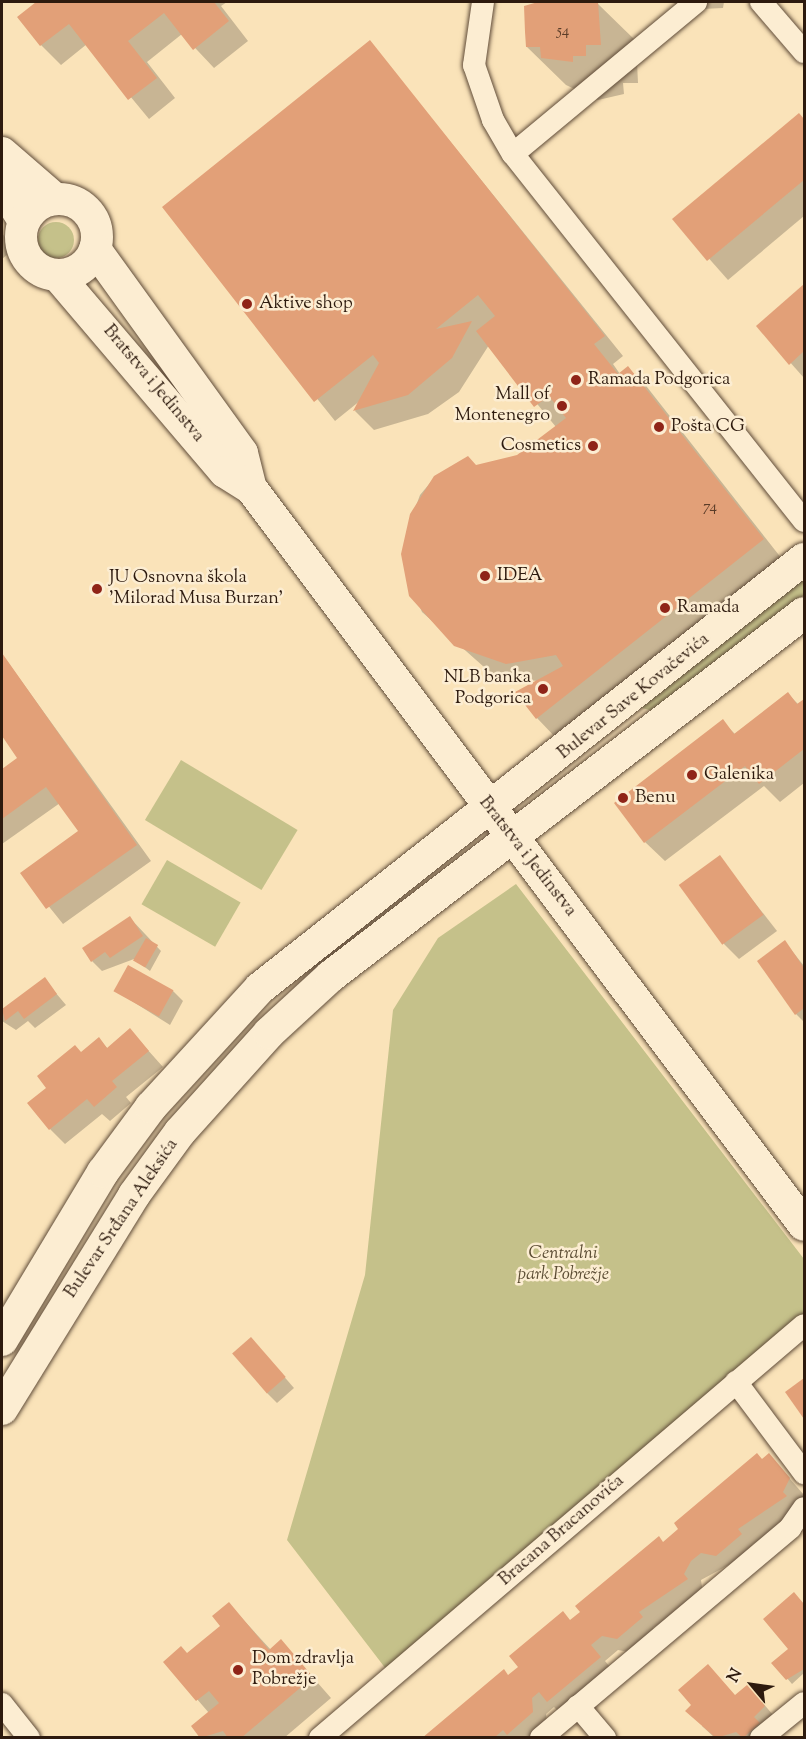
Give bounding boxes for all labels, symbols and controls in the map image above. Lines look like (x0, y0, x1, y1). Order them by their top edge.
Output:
house number: 54 (557, 23, 569, 41)
place label: Aktive shop (259, 293, 353, 315)
marker: Aktive shop (240, 297, 254, 311)
street label: Bratstva i Jedinstva (98, 321, 208, 447)
place label: Ramada Podgorica (588, 369, 730, 391)
marker: Ramada Podgorica (569, 373, 583, 387)
place label: Mall of Montenegro (455, 385, 550, 428)
marker: Mall of Montenegro (555, 399, 569, 413)
place label: Pošta CG (671, 416, 745, 438)
marker: Pošta CG (652, 420, 666, 434)
place label: Cosmetics (501, 435, 581, 457)
marker: Cosmetics (586, 439, 600, 453)
house number: 74 (703, 499, 717, 517)
place label: IDEA (497, 565, 543, 587)
place label: JU Osnovna škola 'Milorad Musa Burzan' (109, 568, 283, 610)
marker: IDEA (478, 569, 492, 583)
marker: JU Osnovna škola 'Milorad Musa Burzan' (90, 582, 104, 596)
place label: Ramada (677, 597, 740, 619)
marker: Ramada (658, 601, 672, 615)
street label: Bulevar Save Kovačevića (554, 629, 714, 765)
place label: NLB banka Podgorica (444, 668, 531, 710)
marker: NLB banka Podgorica (536, 682, 550, 696)
place label: Galenika (704, 764, 774, 786)
marker: Galenika (685, 768, 699, 782)
place label: Benu (635, 787, 676, 809)
marker: Benu (616, 791, 630, 805)
street label: Bratstva i Jedinstva (473, 793, 581, 921)
street label: Bulevar Srđana Aleksića (61, 1135, 183, 1303)
park label: Centralni park Pobrežje (517, 1244, 609, 1286)
street label: Bracana Bracanovića (495, 1471, 629, 1591)
place label: Dom zdravlja Pobrežje (252, 1649, 354, 1692)
north arrow (722, 1655, 782, 1715)
marker: Dom zdravlja Pobrežje (229, 1661, 247, 1679)
text: N (723, 1665, 749, 1687)

